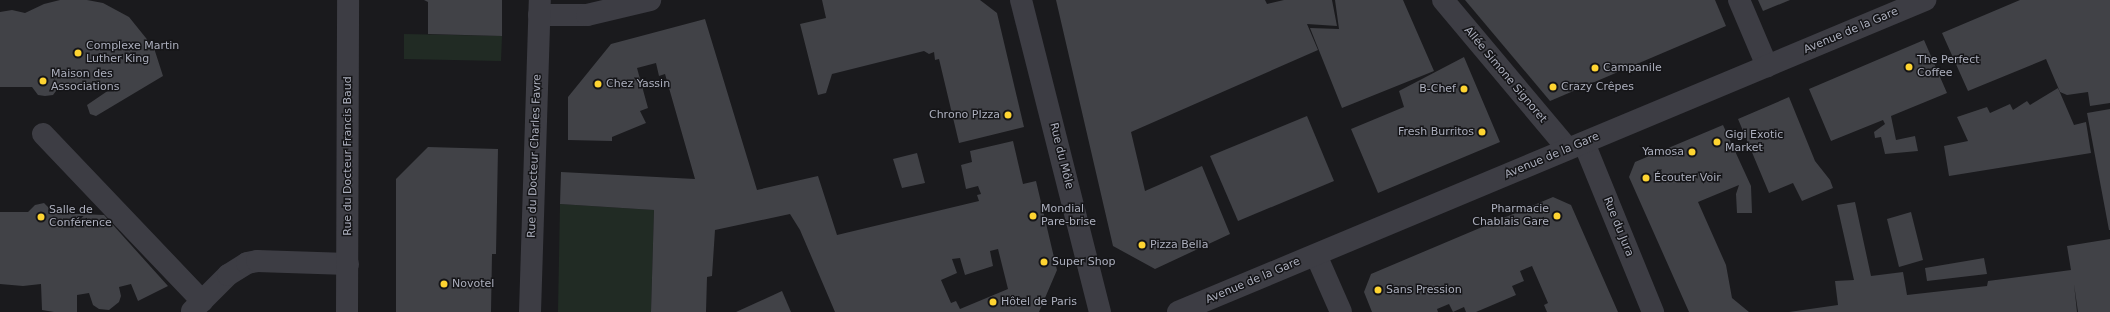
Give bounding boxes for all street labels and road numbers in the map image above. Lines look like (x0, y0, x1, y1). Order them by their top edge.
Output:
street label: Avenue de la Gare (1802, 5, 1900, 57)
street label: Allée Simone Signoret (1461, 24, 1549, 126)
street label: Rue du Docteur Charles Favre (526, 74, 544, 238)
street label: Rue du Docteur Francis Baud (341, 76, 355, 236)
street label: Rue du Môle (1046, 121, 1076, 191)
street label: Avenue de la Gare (1503, 130, 1601, 182)
street label: Rue du Jura (1600, 195, 1636, 259)
street label: Avenue de la Gare (1204, 255, 1302, 307)

